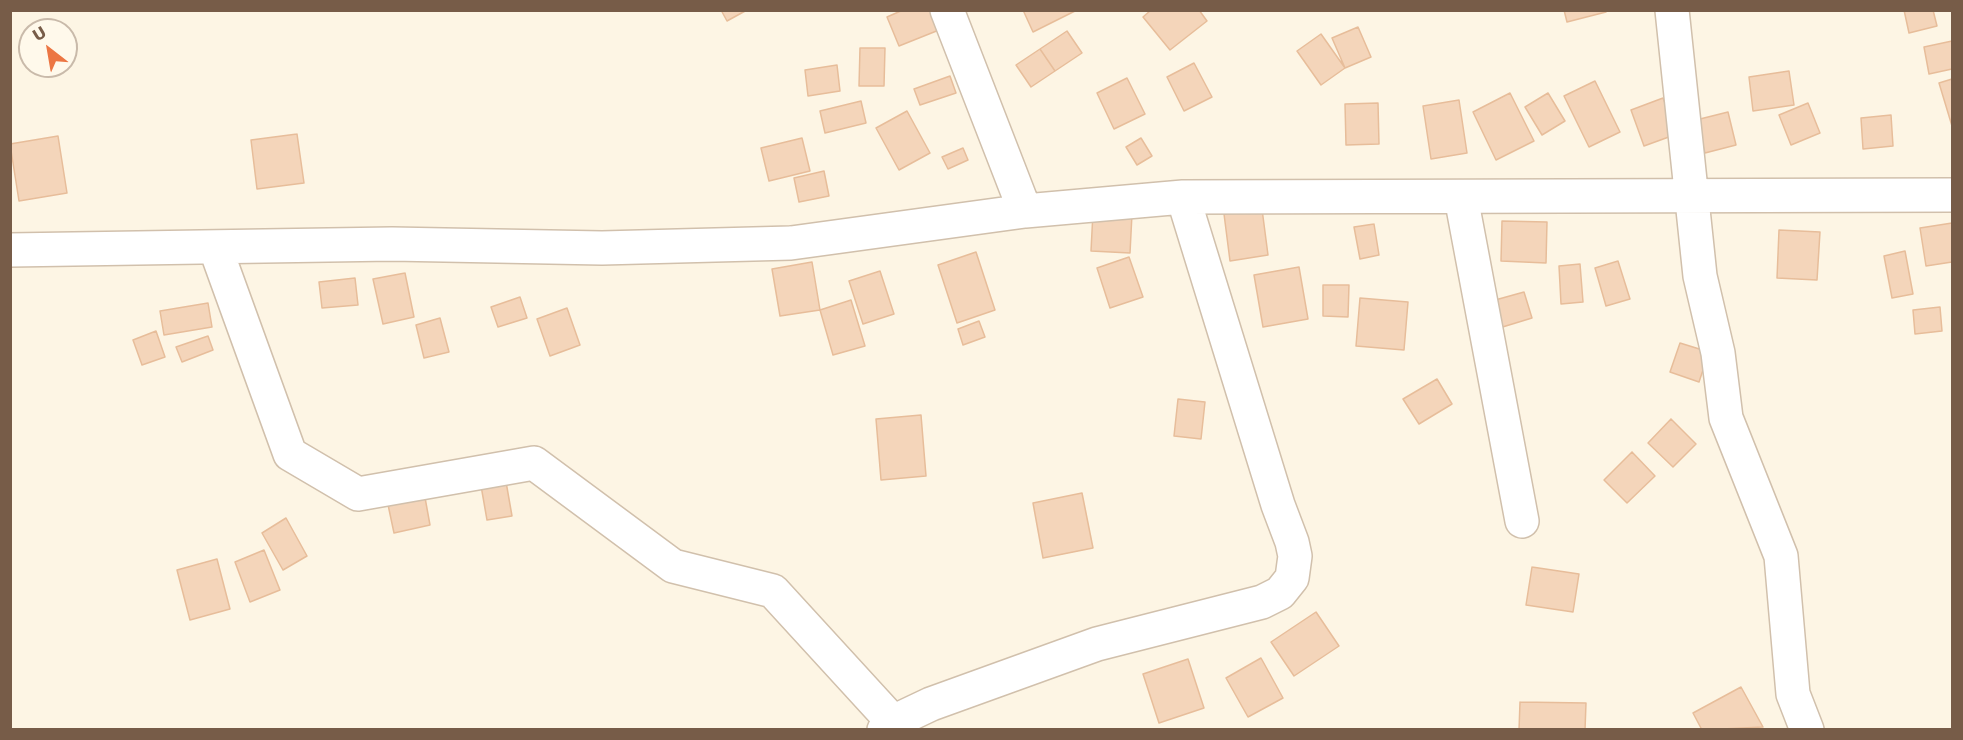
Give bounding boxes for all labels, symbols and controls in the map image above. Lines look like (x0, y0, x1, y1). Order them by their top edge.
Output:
north arrow (18, 18, 78, 78)
text: U (29, 22, 50, 45)

